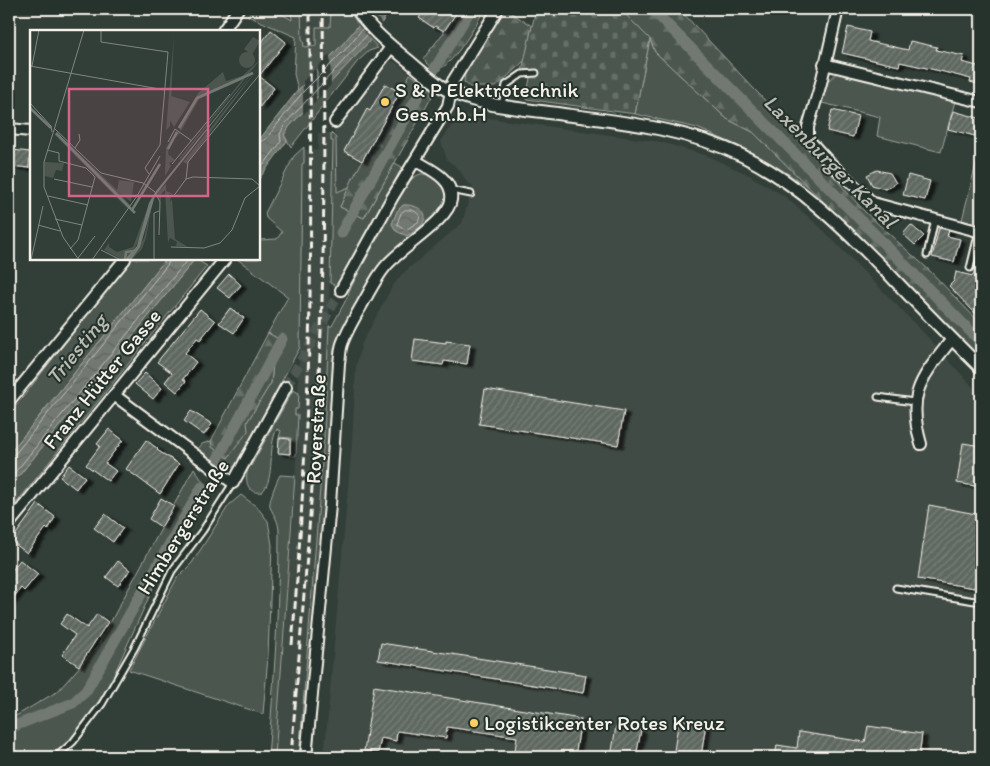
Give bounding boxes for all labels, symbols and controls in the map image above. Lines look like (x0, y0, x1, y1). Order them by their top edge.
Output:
inset map (30, 30, 260, 260)
place label: S & P Elektrotechnik Ges.m.b.H (395, 77, 578, 126)
water label: Laxenburger Kanal (758, 89, 905, 235)
marker: S & P Elektrotechnik Ges.m.b.H (379, 96, 391, 108)
street label: Franz Hütter Gasse (37, 303, 166, 454)
water label: Triesting (40, 306, 115, 390)
street label: Royerstraße (300, 373, 331, 485)
street label: Himbergerstraße (131, 455, 234, 599)
place label: Logistikcenter Rotes Kreuz (484, 710, 725, 735)
marker: Logistikcenter Rotes Kreuz (468, 717, 480, 729)

